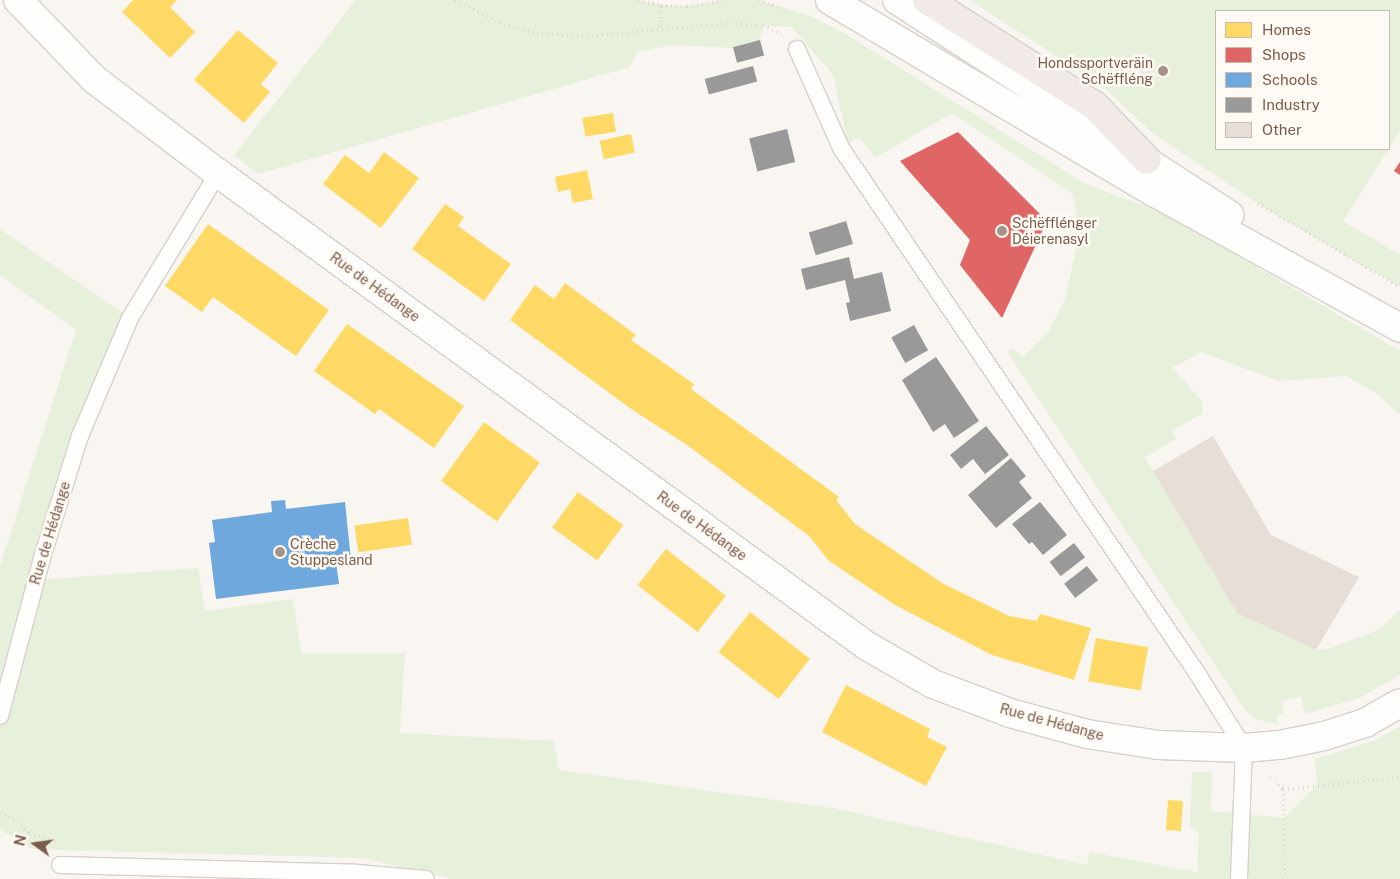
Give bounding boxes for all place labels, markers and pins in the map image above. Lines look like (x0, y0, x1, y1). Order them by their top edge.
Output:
place label: Hondssportveräin Schëffléng (1037, 55, 1153, 88)
marker: Hondssportveräin Schëffléng (1157, 65, 1169, 77)
place label: Schëfflénger Déierenasyl (1012, 215, 1097, 248)
marker: Schëfflénger Déierenasyl (996, 225, 1008, 237)
place label: Crèche Stuppesland (290, 536, 373, 568)
marker: Crèche Stuppesland (274, 546, 286, 558)

